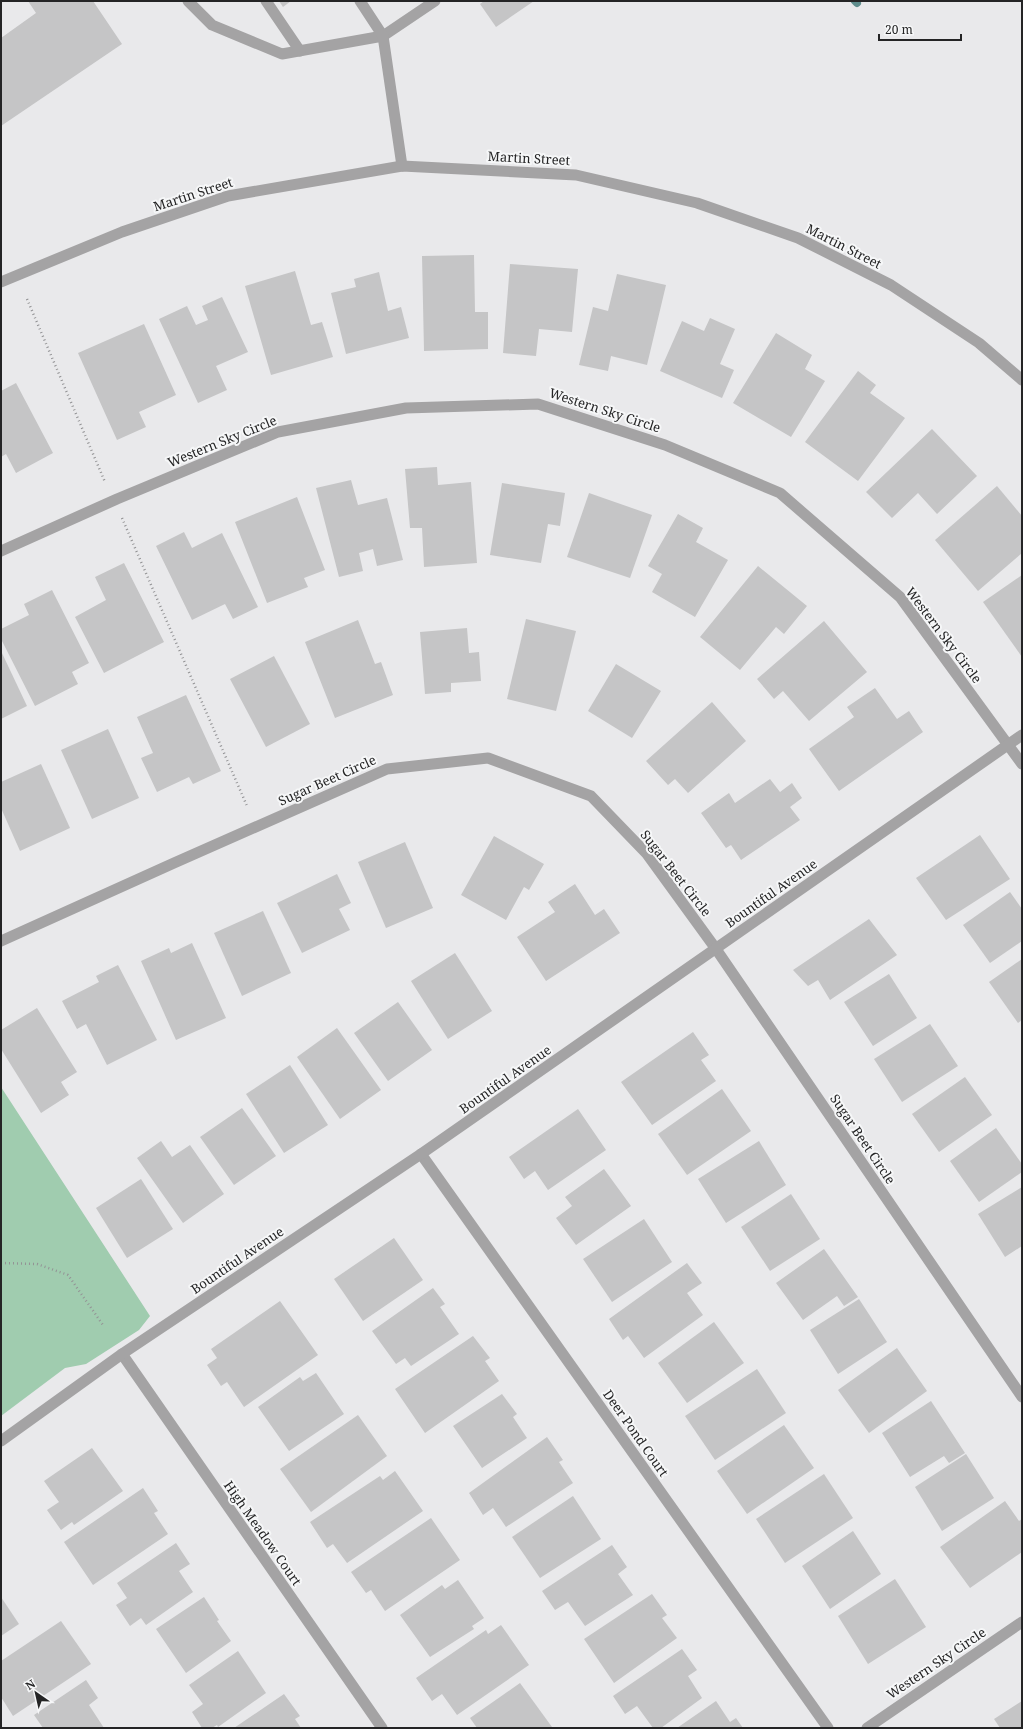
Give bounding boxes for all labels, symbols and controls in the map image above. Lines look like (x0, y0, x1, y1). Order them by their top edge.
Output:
scale bar (879, 16, 961, 42)
text: 20 m (885, 21, 913, 38)
street label: Martin Street (487, 147, 571, 169)
street label: Martin Street (151, 173, 235, 215)
street label: Martin Street (803, 219, 885, 273)
street label: Western Sky Circle (547, 383, 663, 437)
street label: Western Sky Circle (165, 411, 279, 471)
street label: Western Sky Circle (902, 583, 986, 687)
street label: Sugar Beet Circle (275, 750, 379, 810)
street label: Sugar Beet Circle (637, 826, 715, 920)
street label: Bountiful Avenue (721, 855, 821, 931)
street label: Bountiful Avenue (455, 1041, 555, 1117)
street label: Sugar Beet Circle (826, 1090, 900, 1188)
street label: Bountiful Avenue (187, 1222, 287, 1298)
street label: Deer Pond Court (599, 1386, 673, 1480)
street label: High Meadow Court (220, 1477, 306, 1589)
street label: Western Sky Circle (883, 1623, 989, 1703)
north arrow (16, 1673, 56, 1713)
text: N (22, 1675, 38, 1693)

